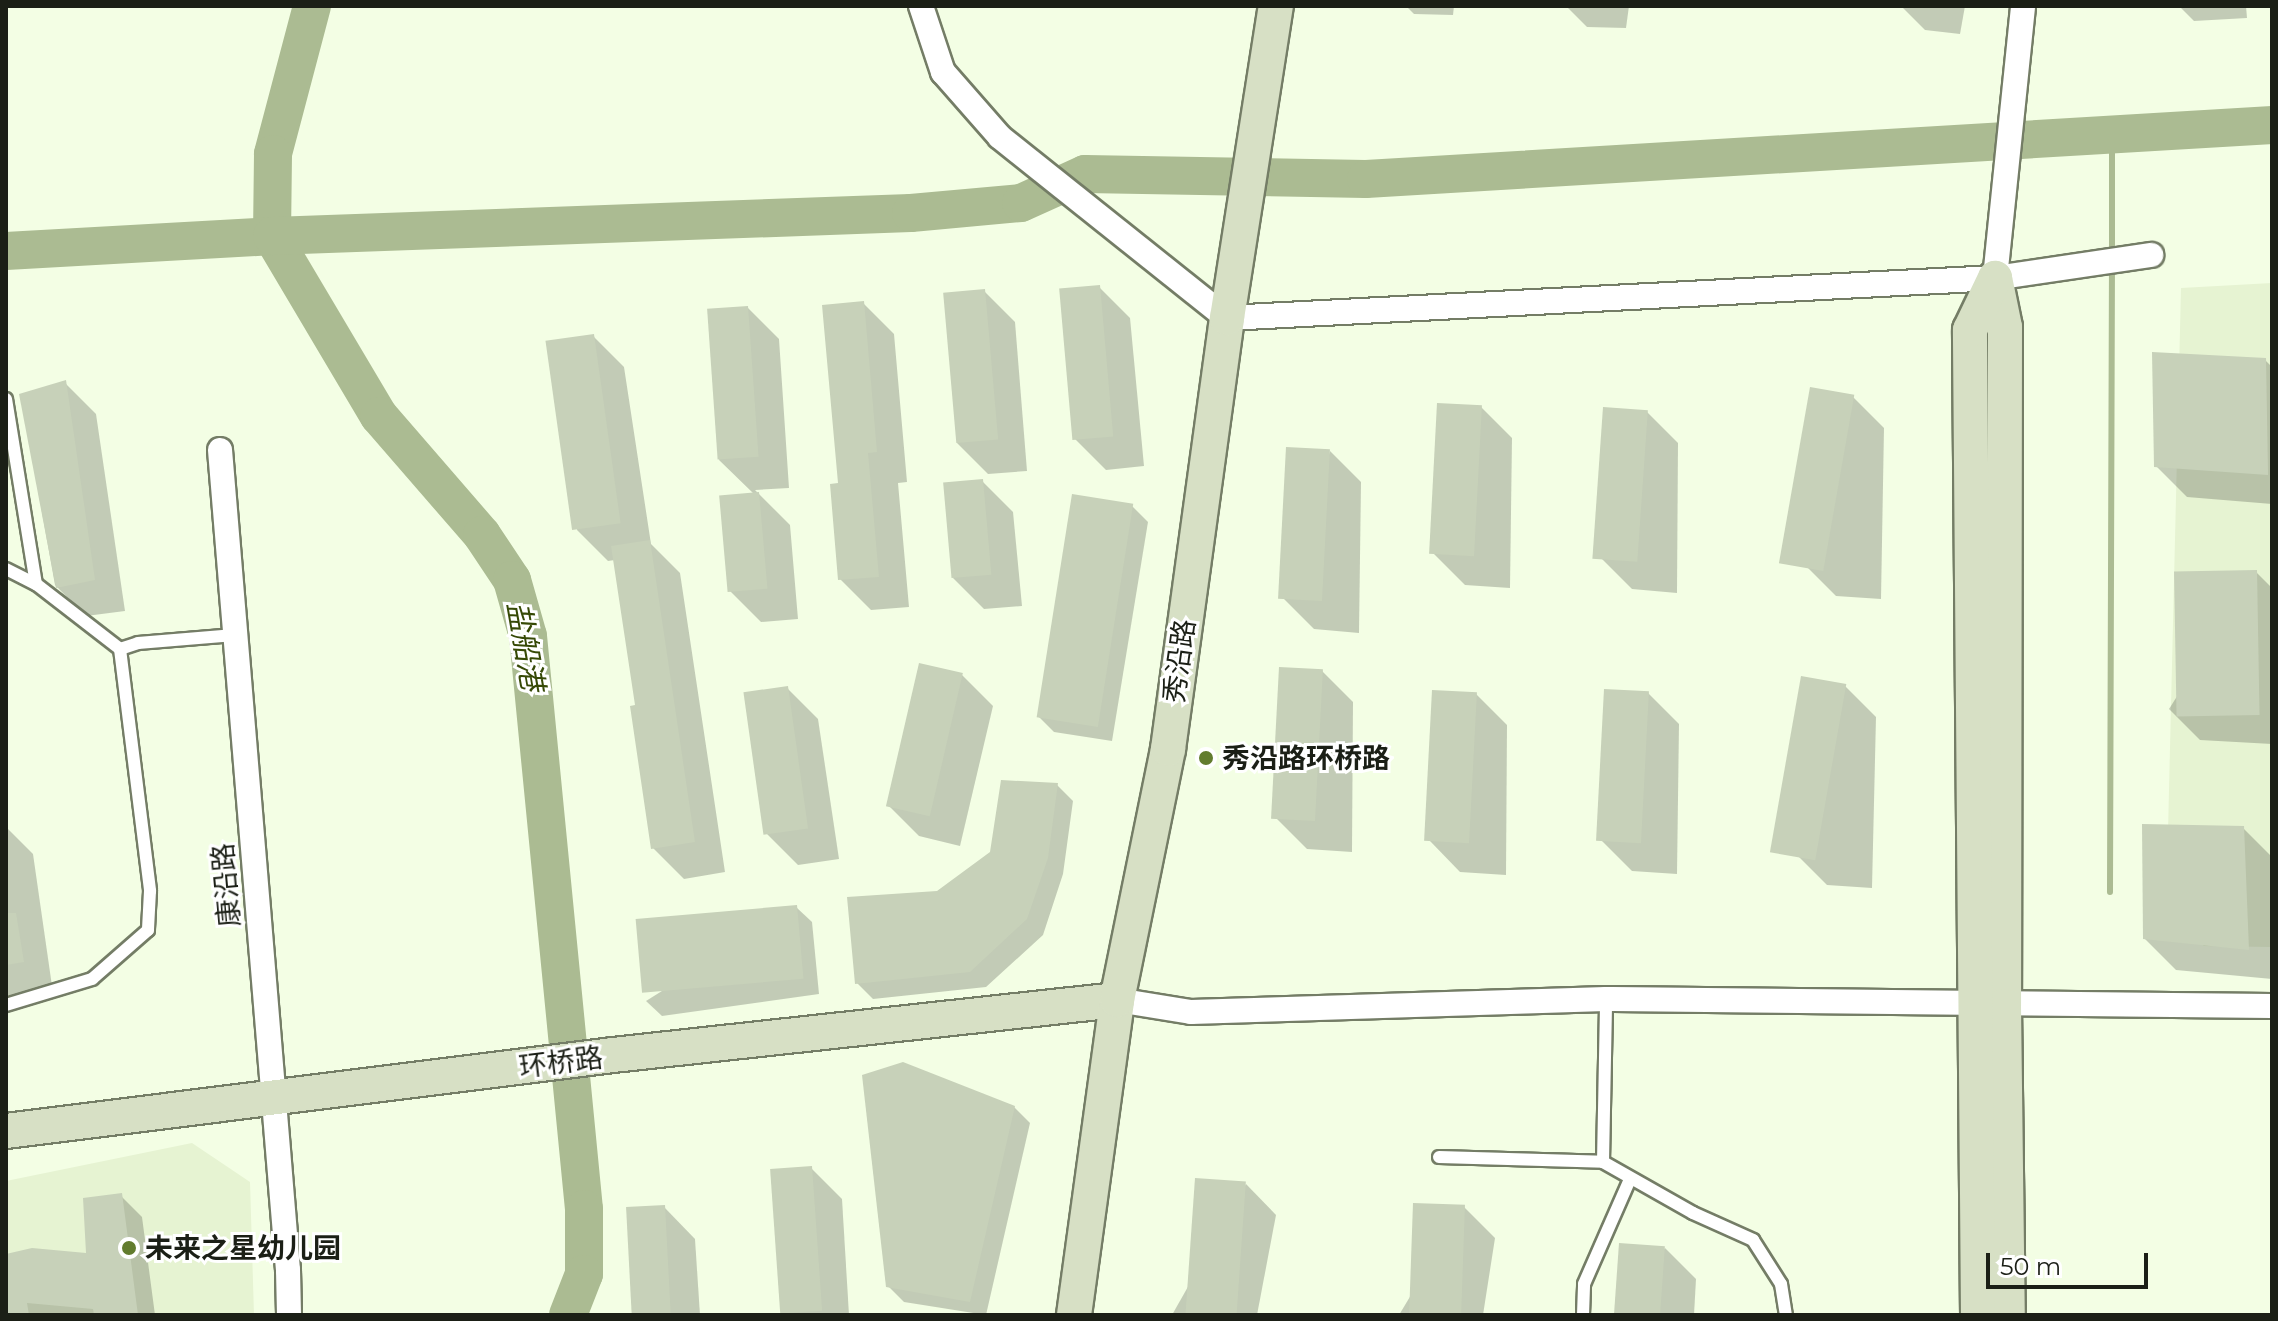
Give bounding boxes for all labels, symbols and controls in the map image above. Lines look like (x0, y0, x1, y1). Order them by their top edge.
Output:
water label: 盐船港 (499, 599, 551, 693)
street label: 秀沿路 (1157, 617, 1201, 705)
place label: 秀沿路环桥路 (1222, 741, 1390, 775)
marker: 秀沿路环桥路 (1197, 749, 1215, 767)
street label: 康沿路 (206, 842, 246, 928)
street label: 环桥路 (517, 1040, 605, 1084)
place label: 未来之星幼儿园 (145, 1231, 341, 1265)
scale bar (1990, 1237, 2152, 1287)
marker: 未来之星幼儿园 (120, 1239, 138, 1257)
text: 50 m (2000, 1252, 2061, 1281)

